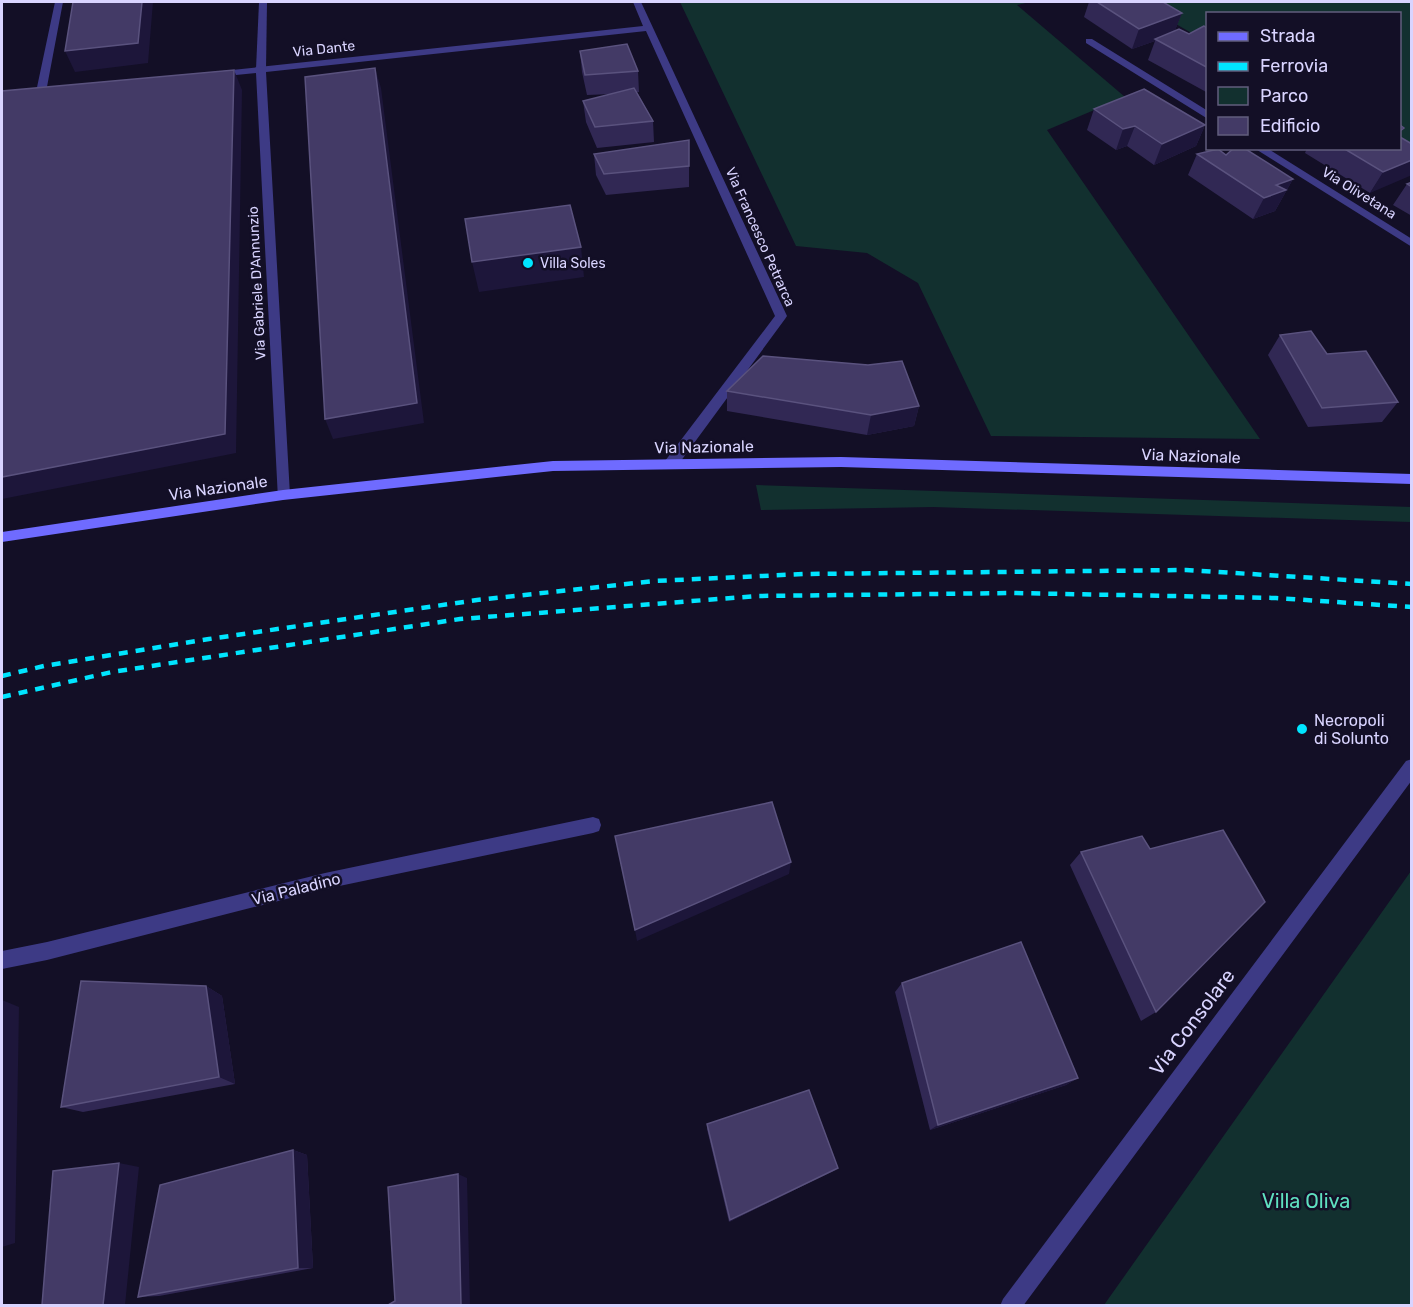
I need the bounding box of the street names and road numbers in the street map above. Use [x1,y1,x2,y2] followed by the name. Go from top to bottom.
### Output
[292,37,356,61] street label: Via Dante
[1319,163,1399,223] street label: Via Olivetana
[722,165,798,309] street label: Via Francesco Petrarca
[244,206,270,360] street label: Via Gabriele D'Annunzio
[654,437,754,457] street label: Via Nazionale
[1141,445,1241,467] street label: Via Nazionale
[167,472,269,504] street label: Via Nazionale
[250,869,342,909] street label: Via Paladino
[1144,964,1240,1080] street label: Via Consolare

